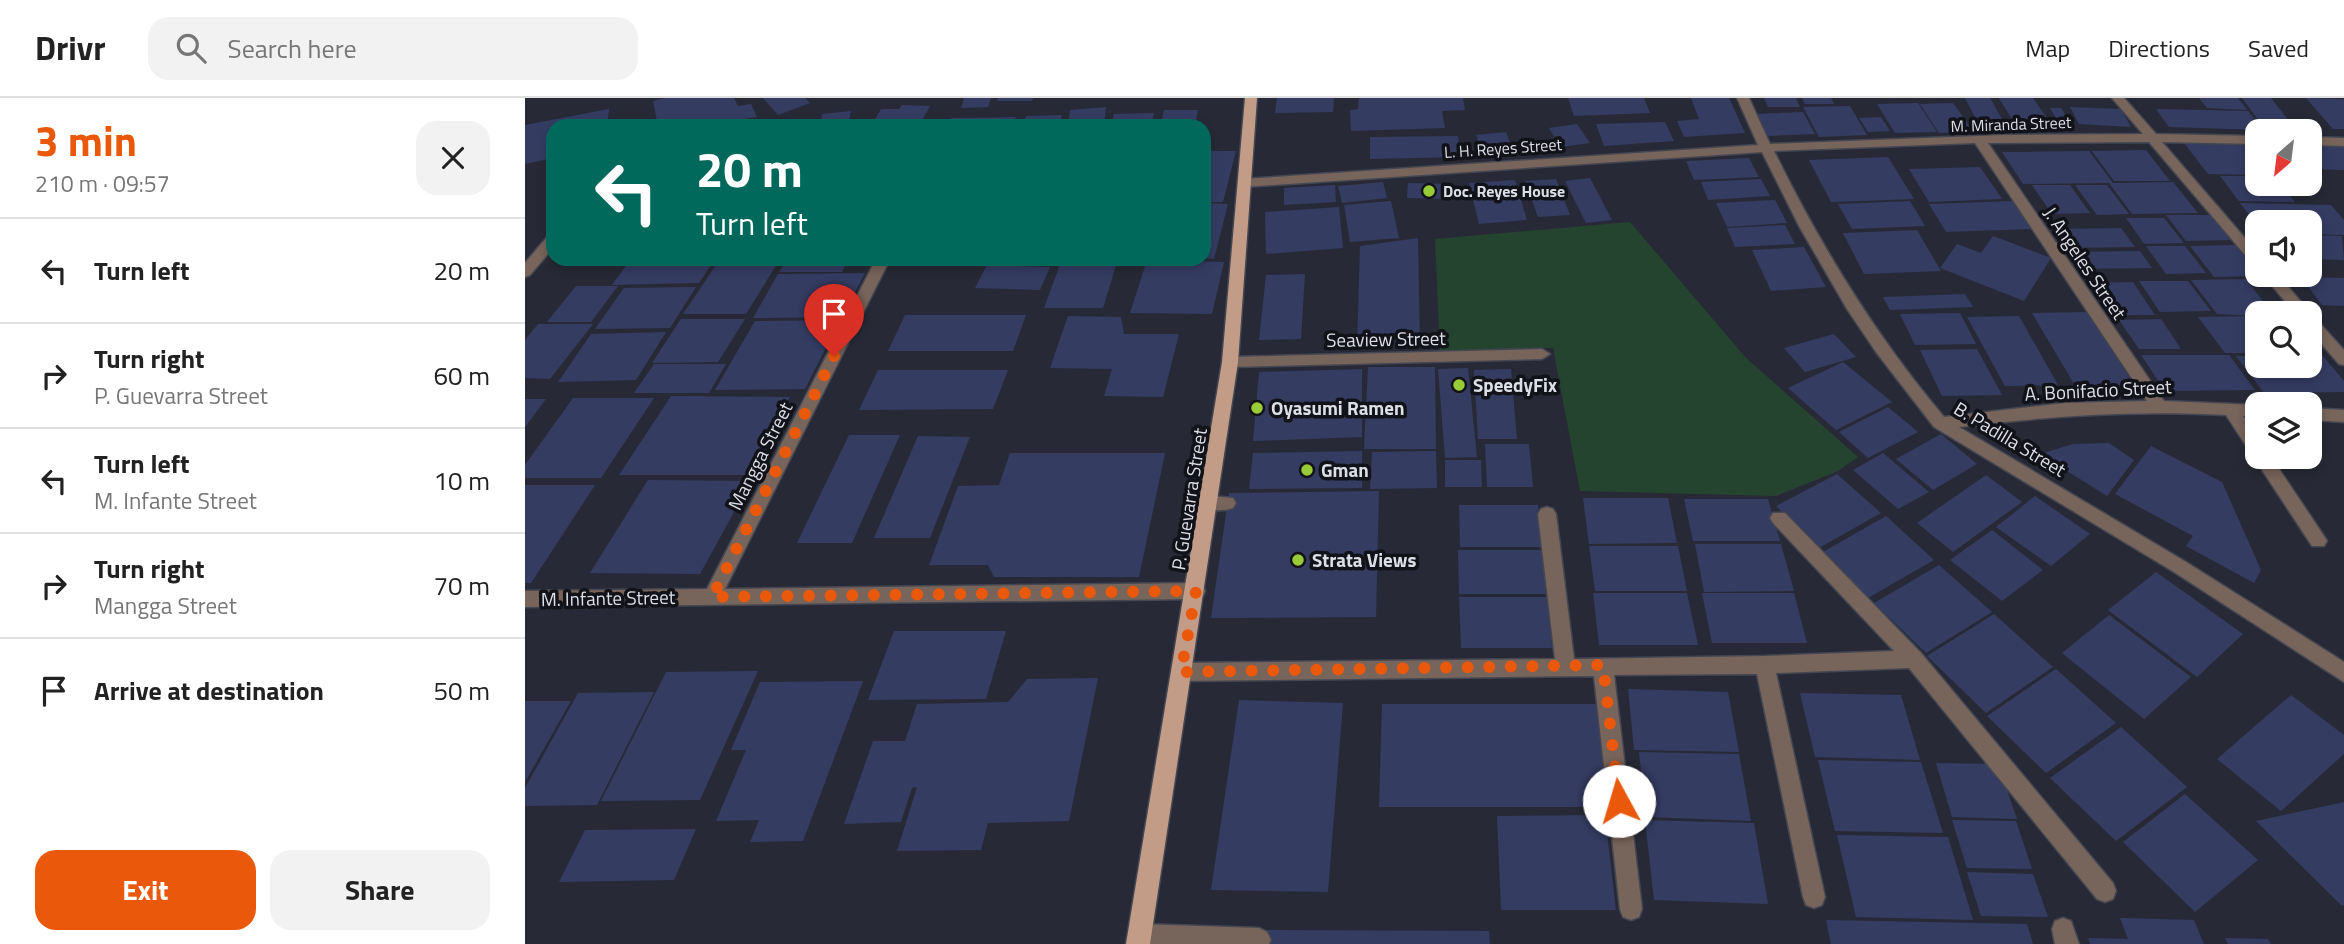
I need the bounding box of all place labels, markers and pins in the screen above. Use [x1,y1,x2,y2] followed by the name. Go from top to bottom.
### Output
[1443,179,1565,203] place label: Doc. Reyes House
[1421,183,1437,199] marker: Doc. Reyes House
[804,284,864,356] pin
[1473,370,1557,399] place label: SpeedyFix
[1451,377,1467,393] marker: SpeedyFix
[1271,393,1404,422] place label: Oyasumi Ramen
[1249,400,1265,416] marker: Oyasumi Ramen
[1321,455,1369,484] place label: Gman
[1299,462,1315,478] marker: Gman
[1312,545,1416,574] place label: Strata Views
[1290,552,1306,568] marker: Strata Views

